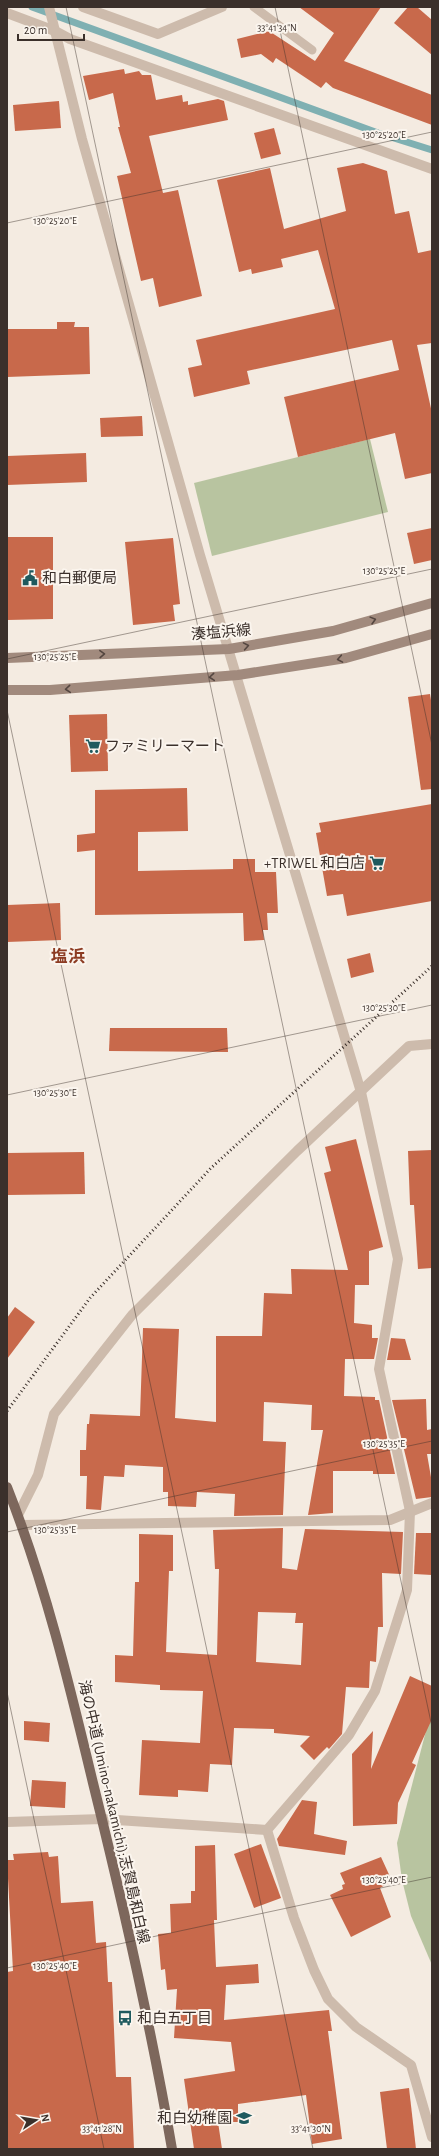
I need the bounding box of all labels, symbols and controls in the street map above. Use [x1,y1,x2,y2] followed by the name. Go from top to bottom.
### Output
[18,16,84,42] scale bar
[257,23,297,33] text: 33°41'34"N
[24,24,47,36] text: 20 m
[362,130,406,140] text: 130°25'20"E
[33,216,77,226] text: 130°25'20"E
[363,566,405,576] text: 130°25'25"E
[21,569,39,587] public building icon: 和白郵便局
[42,570,117,586] place label: 和白郵便局
[370,617,376,625] one-way arrow
[190,620,252,643] street label: 湊塩浜線
[242,642,249,651] one-way arrow
[99,650,105,658] one-way arrow
[34,652,76,662] text: 130°25'25"E
[337,654,343,663] one-way arrow
[209,673,215,682] one-way arrow
[65,684,71,693] one-way arrow
[84,737,102,755] supermarket icon: ファミリーマート
[105,739,225,754] place label: ファミリーマート
[368,854,386,872] supermarket icon: +TRIWEL 和白店
[264,855,365,871] place label: +TRIWEL 和白店
[51,947,85,965] district label: 塩浜
[362,1003,406,1013] text: 130°25'30"E
[33,1088,77,1098] text: 130°25'30"E
[363,1439,405,1449] text: 130°25'35"E
[34,1525,76,1535] text: 130°25'35"E
[76,1679,152,1945] street label: 海の中道 (Umino-nakamichi);志賀島和白線
[362,1875,406,1885] text: 130°25'40"E
[33,1961,77,1971] text: 130°25'40"E
[116,2009,134,2027] bus stop icon: 和白五丁目
[137,2010,212,2026] place label: 和白五丁目
[16,2100,56,2140] north arrow
[235,2109,253,2127] school or university icon: 和白幼稚園
[157,2110,232,2126] place label: 和白幼稚園
[39,2113,51,2123] text: N
[82,2124,122,2134] text: 33°41'28"N
[291,2124,331,2134] text: 33°41'30"N

